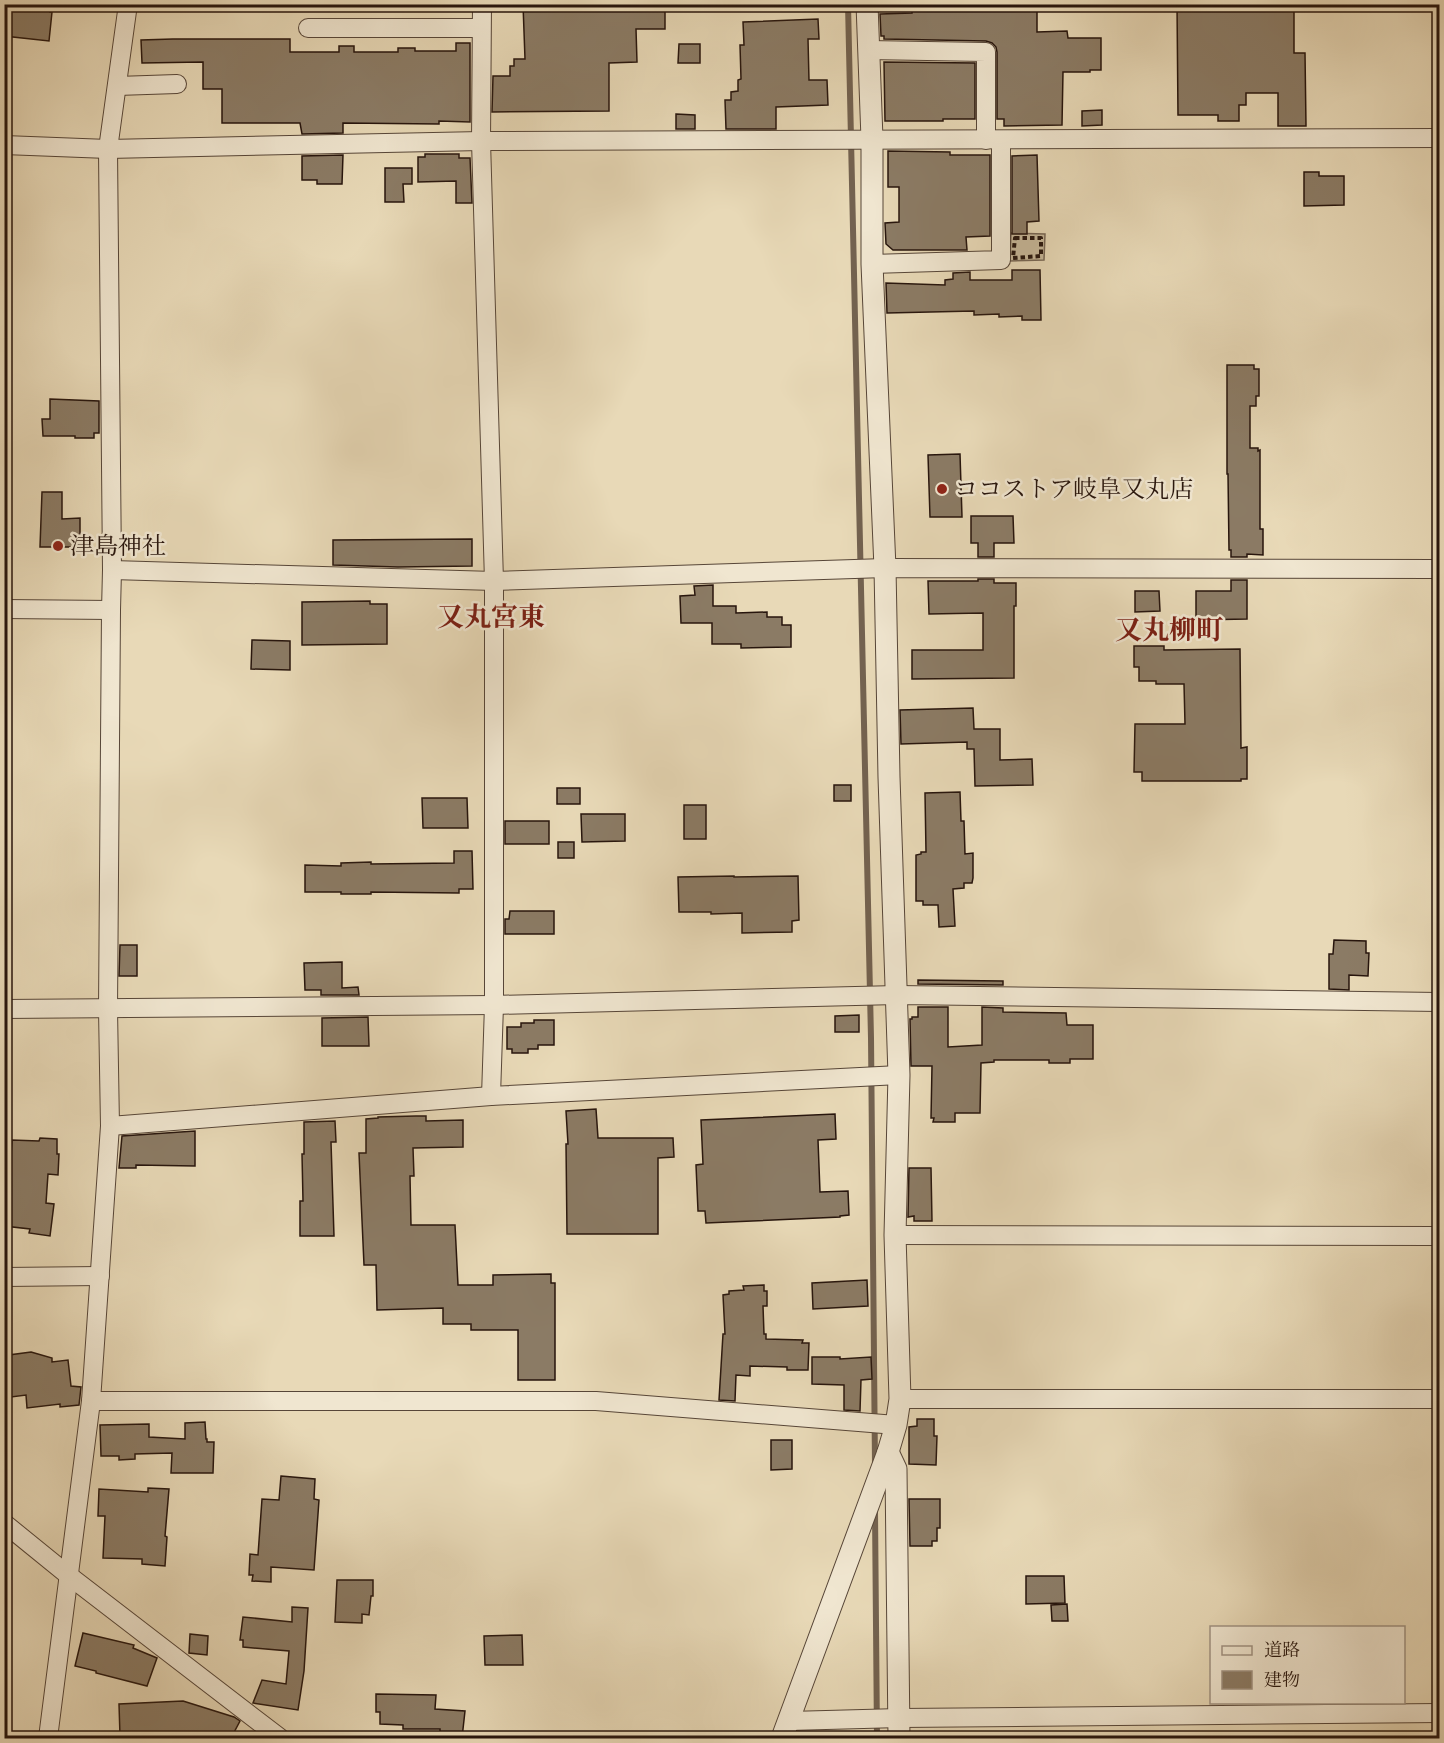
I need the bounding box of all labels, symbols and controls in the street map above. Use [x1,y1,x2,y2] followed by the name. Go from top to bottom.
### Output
[954,475,1193,506] place label: ココストア岐阜又丸店
[935,482,949,496] marker: ココストア岐阜又丸店
[70,532,166,563] place label: 津島神社
[51,539,65,553] marker: 津島神社
[437,602,545,636] district label: 又丸宮東
[1115,615,1223,649] district label: 又丸柳町
[1210,1626,1405,1704] legend
[1264,1640,1300,1663] text: 道路
[1264,1670,1300,1693] text: 建物

